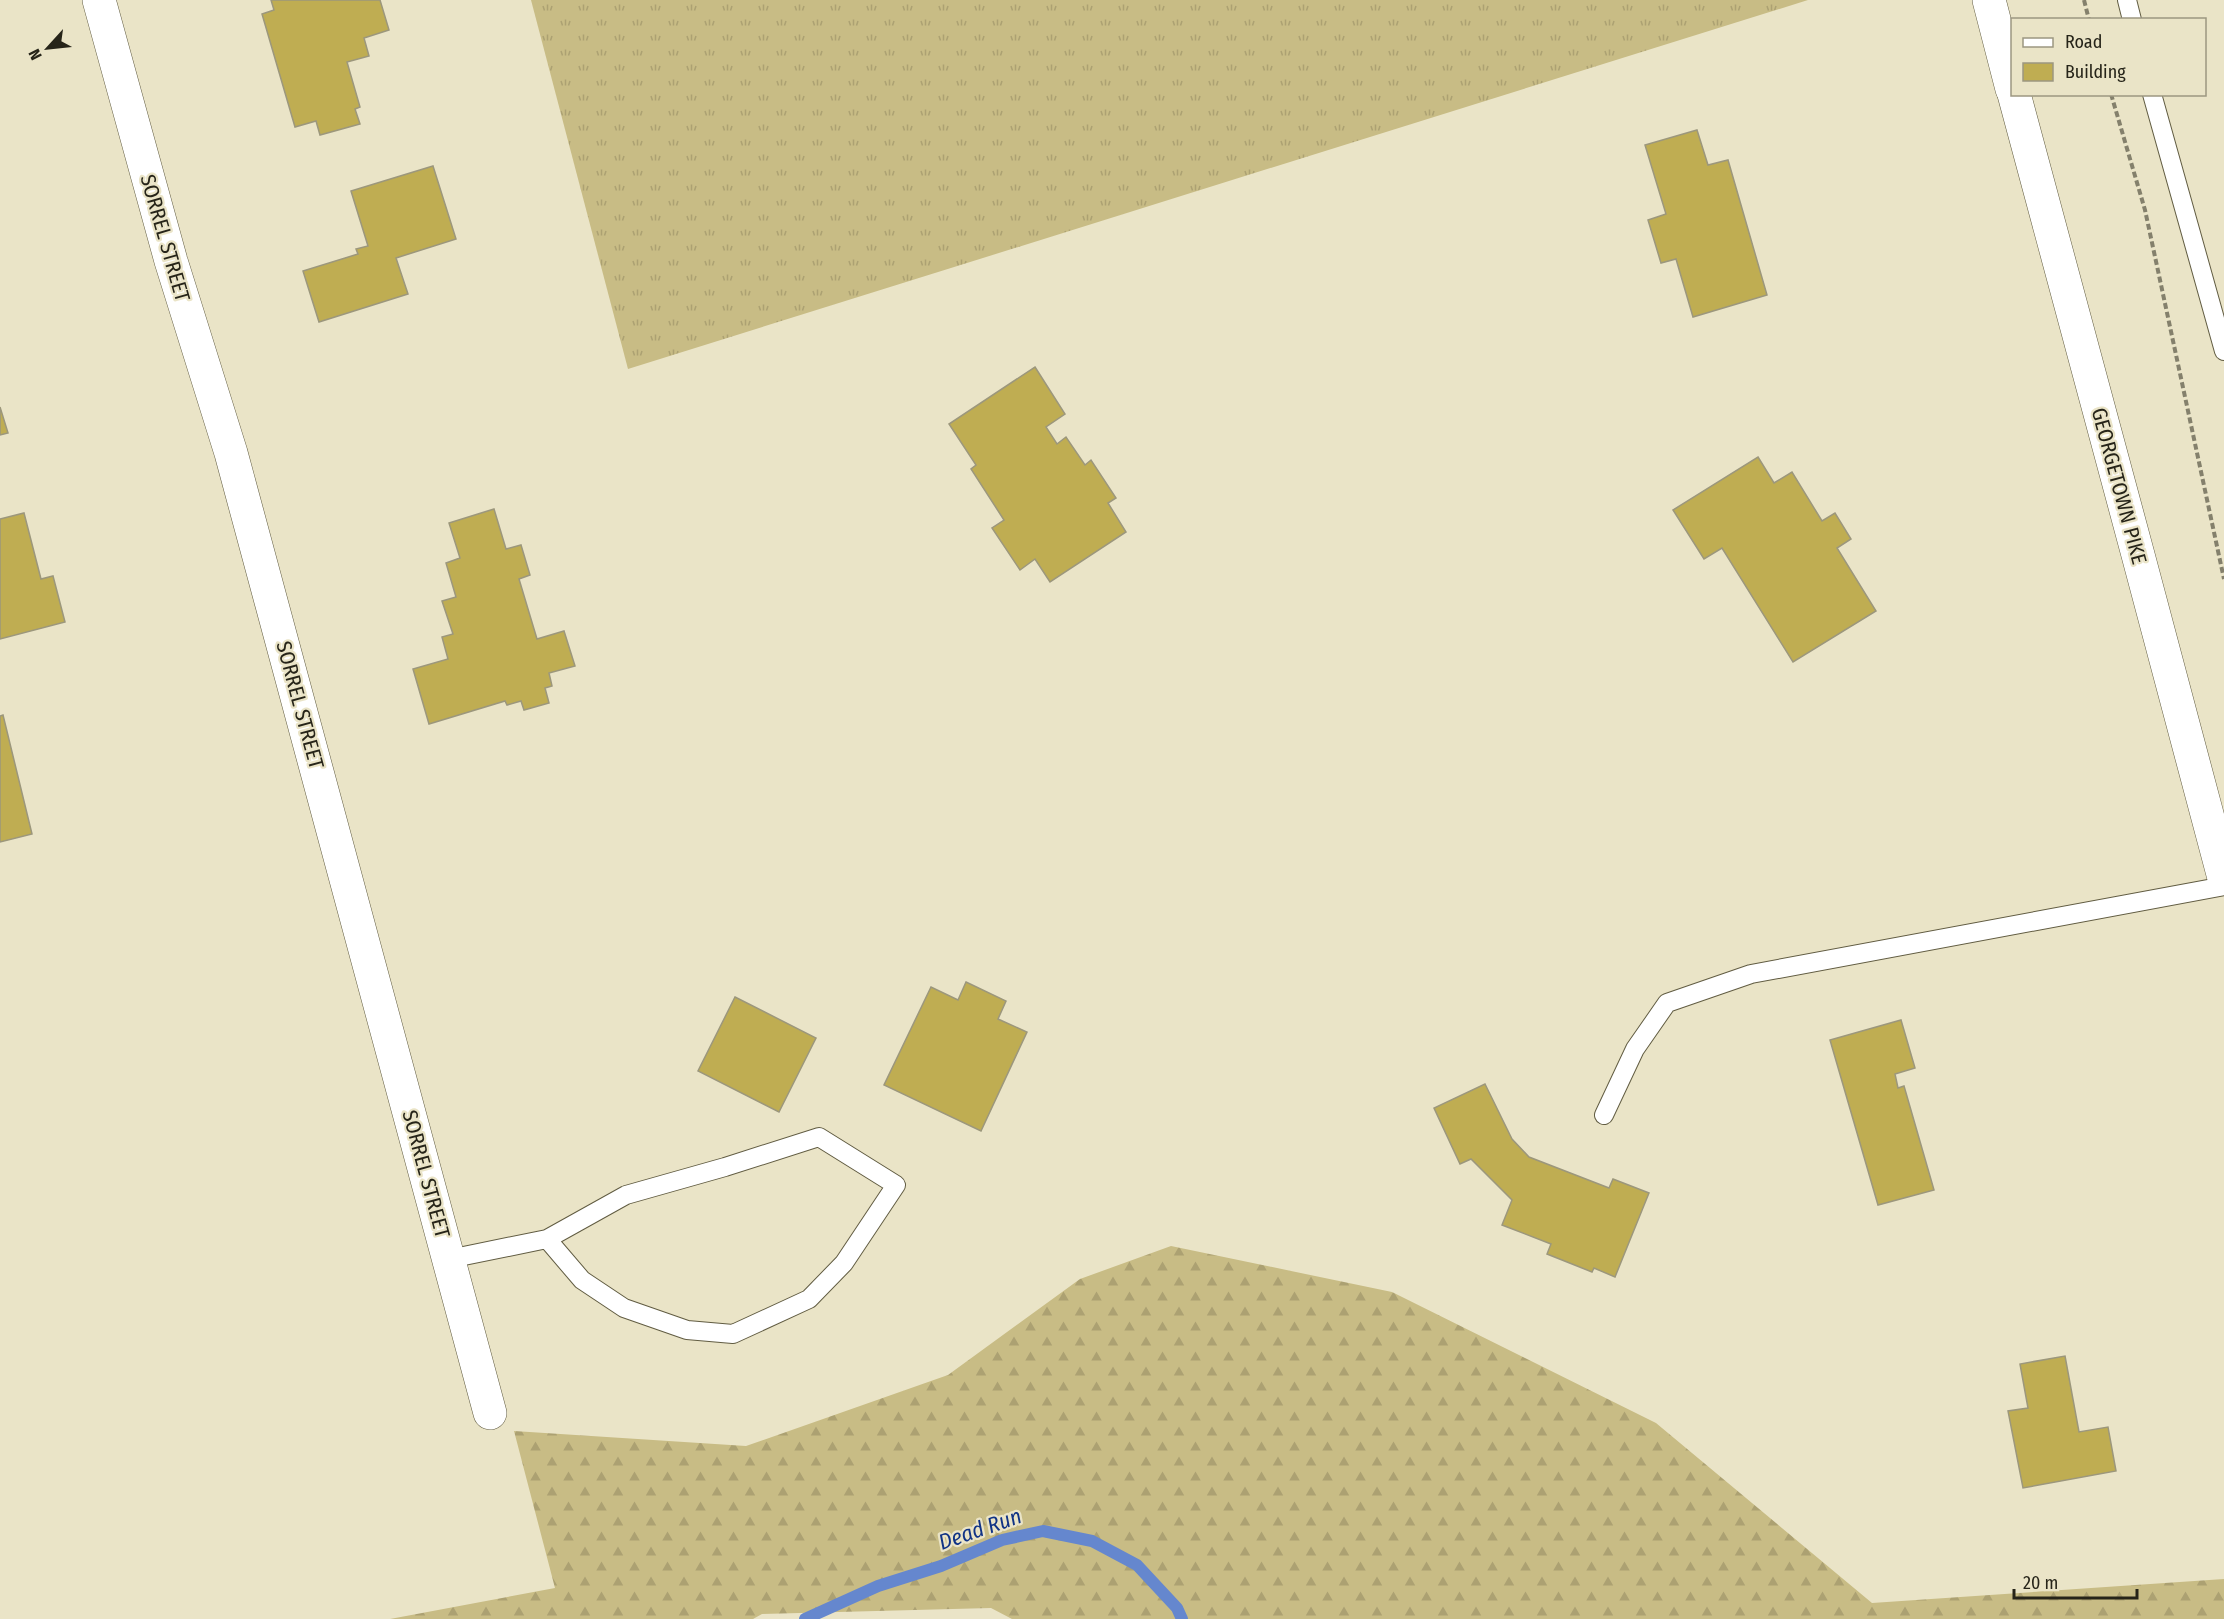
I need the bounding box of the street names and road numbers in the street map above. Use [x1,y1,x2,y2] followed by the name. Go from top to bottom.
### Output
[134,171,196,305] street label: SORREL STREET
[2086,405,2152,567] street label: GEORGETOWN PIKE
[270,638,330,772] street label: SORREL STREET
[396,1107,456,1241] street label: SORREL STREET

